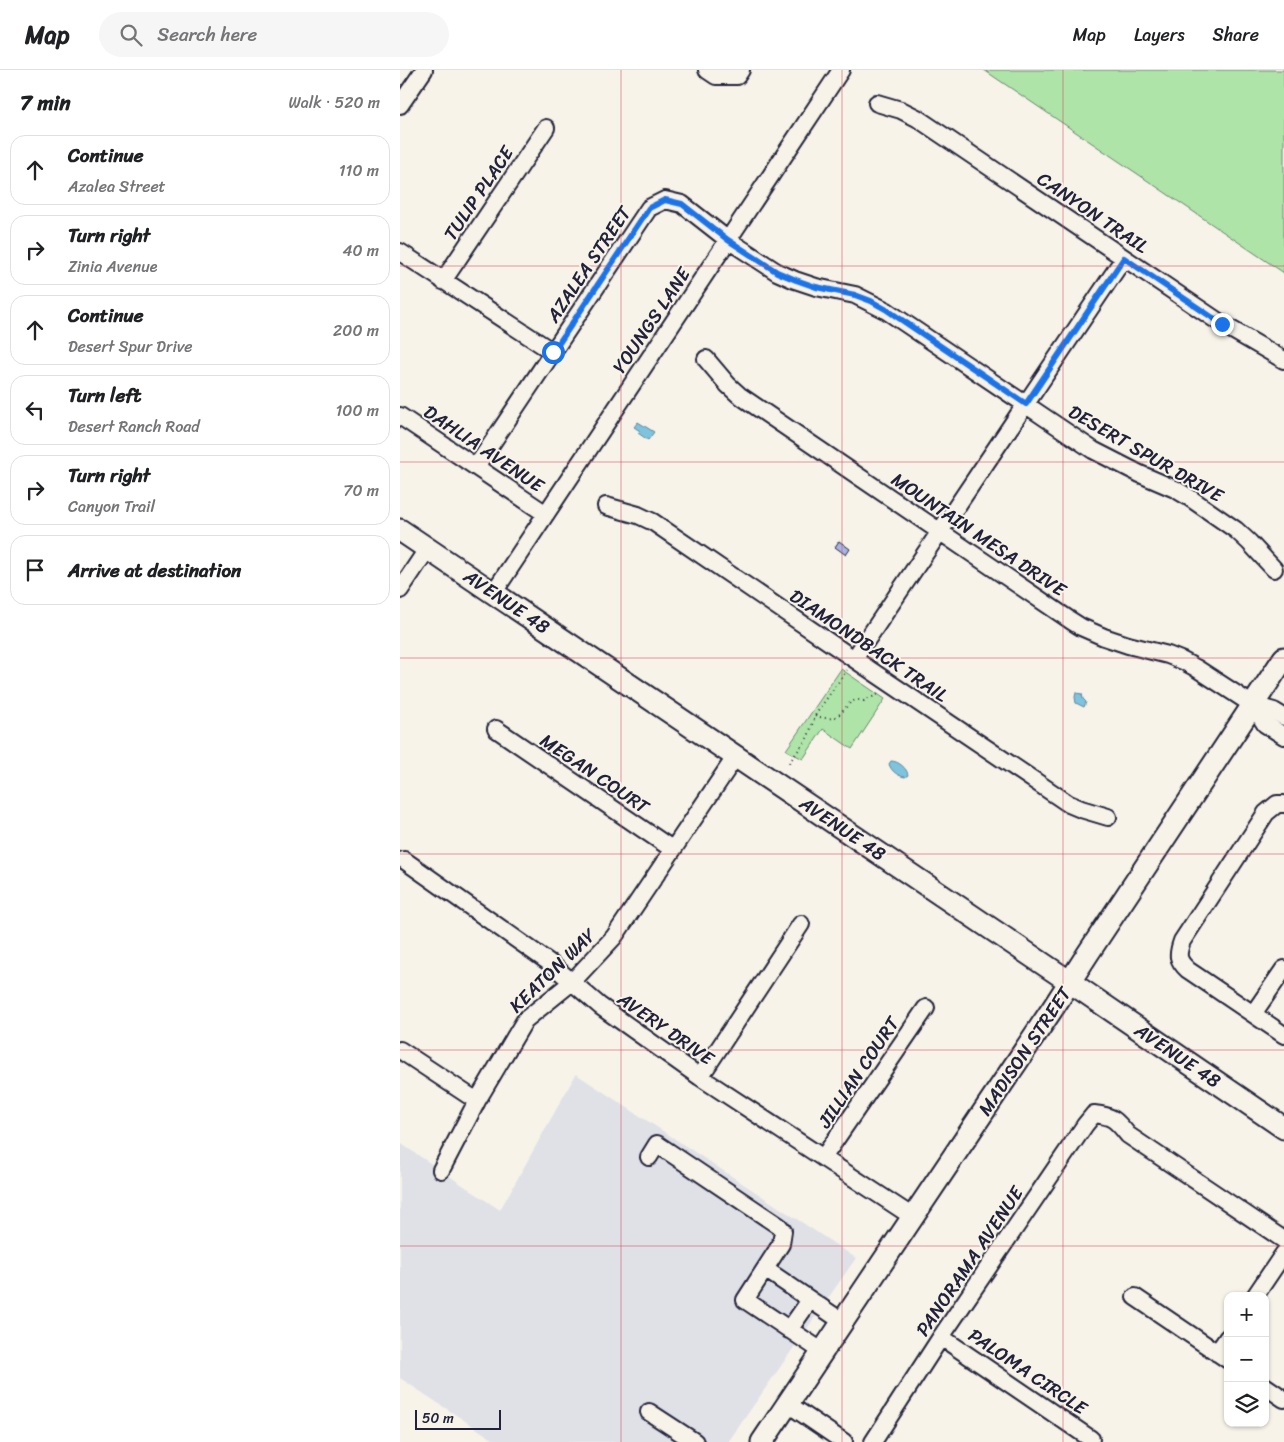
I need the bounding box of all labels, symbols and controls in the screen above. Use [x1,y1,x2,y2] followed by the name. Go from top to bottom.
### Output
[99,12,449,57] search box
[25,14,69,56] text: Map
[157,18,257,51] text: Search here
[1073,19,1106,51] text: Map
[1134,19,1185,51] text: Layers
[1213,19,1259,51] text: Share
[117,21,145,49] icon: search
[20,84,71,122] text: 7 min
[288,88,380,117] text: Walk · 520 m
[434,138,523,247] street label: TULIP PLACE
[68,139,144,172] text: Continue
[21,156,49,184] icon: ahead
[339,156,379,185] text: 110 m
[1030,163,1155,262] street label: CANYON TRAIL
[68,172,166,201] text: Azalea Street
[537,198,641,330] street label: AZALEA STREET
[68,219,150,252] text: Turn right
[21,236,49,264] icon: right
[342,236,379,265] text: 40 m
[68,252,158,281] text: Zinia Avenue
[604,259,700,380] street label: YOUNGS LANE
[68,299,144,332] text: Continue
[1211,313,1234,336] route end
[21,316,49,344] icon: ahead
[333,316,379,345] text: 200 m
[68,332,193,361] text: Desert Spur Drive
[542,341,565,364] route start
[68,379,141,412] text: Turn left
[1062,395,1231,512] street label: DESERT SPUR DRIVE
[21,396,49,424] icon: left
[335,396,379,425] text: 100 m
[417,396,552,502] street label: DAHLIA AVENUE
[68,412,200,441] text: Desert Ranch Road
[68,459,150,492] text: Turn right
[884,463,1074,606] street label: MOUNTAIN MESA DRIVE
[21,476,49,504] icon: right
[343,476,379,505] text: 70 m
[68,492,155,521] text: Canyon Trail
[68,554,241,587] text: Arrive at destination
[21,556,49,584] icon: arrive
[456,560,557,643] street label: AVENUE 48
[783,580,955,711] street label: DIAMONDBACK TRAIL
[533,724,658,823] street label: MEGAN COURT
[792,787,893,870] street label: AVENUE 48
[501,919,605,1021] street label: KEATON WAY
[969,979,1080,1123] street label: MADISON STREET
[610,982,722,1075] street label: AVERY DRIVE
[808,1008,909,1136] street label: JILLIAN COURT
[1127,1014,1228,1097] street label: AVENUE 48
[907,1178,1033,1343] street label: PANORAMA AVENUE
[1224,1292,1269,1427] map controls
[1224,1292,1269,1337] button: +
[961,1319,1095,1424] street label: PALOMA CIRCLE
[1224,1337,1269,1382] button: −
[1224,1382,1269,1427] button: layers
[422,1406,454,1431] text: 50 m
[415,1407,501,1430] scale bar

